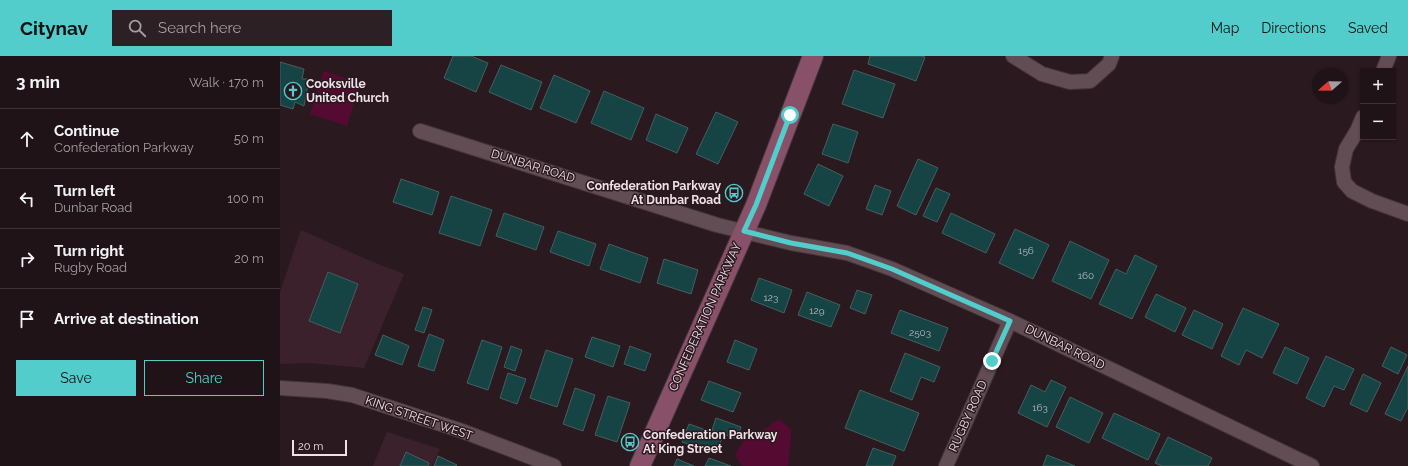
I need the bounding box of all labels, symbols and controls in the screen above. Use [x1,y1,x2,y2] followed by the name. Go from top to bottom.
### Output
[112,10,392,46] search box
[20,17,88,39] text: Citynav
[126,17,148,39] icon: search
[158,19,241,37] text: Search here
[1211,20,1239,36] text: Map
[1261,20,1326,36] text: Directions
[1348,20,1388,36] text: Saved
[1312,68,1348,104] north arrow
[1360,68,1396,140] map controls
[1360,68,1396,104] button: +
[16,72,60,92] text: 3 min
[189,75,264,90] text: Walk · 170 m
[306,77,389,105] place label: Cooksville United Church
[283,81,303,101] church icon: Cooksville United Church
[1360,104,1396,140] button: −
[781,106,799,124] route start
[54,122,119,140] text: Continue
[16,128,38,150] icon: ahead
[234,131,264,146] text: 50 m
[54,140,194,155] text: Confederation Parkway
[489,147,577,186] street label: DUNBAR ROAD
[587,179,721,207] place label: Confederation Parkway At Dunbar Road
[54,182,115,200] text: Turn left
[724,183,744,203] bus stop icon: Confederation Parkway At Dunbar Road
[16,188,38,210] icon: left
[227,191,264,206] text: 100 m
[54,200,132,215] text: Dunbar Road
[666,241,744,393] street label: CONFEDERATION PARKWAY
[54,242,124,260] text: Turn right
[1018,245,1034,256] house number: 156
[16,248,38,270] icon: right
[234,251,264,266] text: 20 m
[54,260,127,275] text: Rugby Road
[1078,270,1094,281] house number: 160
[764,292,778,303] house number: 123
[809,305,825,316] house number: 129
[16,308,38,330] icon: arrive
[54,310,199,328] text: Arrive at destination
[1023,322,1108,373] street label: DUNBAR ROAD
[909,327,931,338] house number: 2503
[983,352,1001,370] route end
[16,360,136,396] button: Save
[144,360,264,396] button: Share
[946,378,990,454] street label: RUGBY ROAD
[363,393,475,443] street label: KING STREET WEST
[1032,402,1048,413] house number: 163
[643,428,778,456] place label: Confederation Parkway At King Street
[620,432,640,452] bus stop icon: Confederation Parkway At King Street
[292,438,347,457] scale bar
[298,440,323,453] text: 20 m

